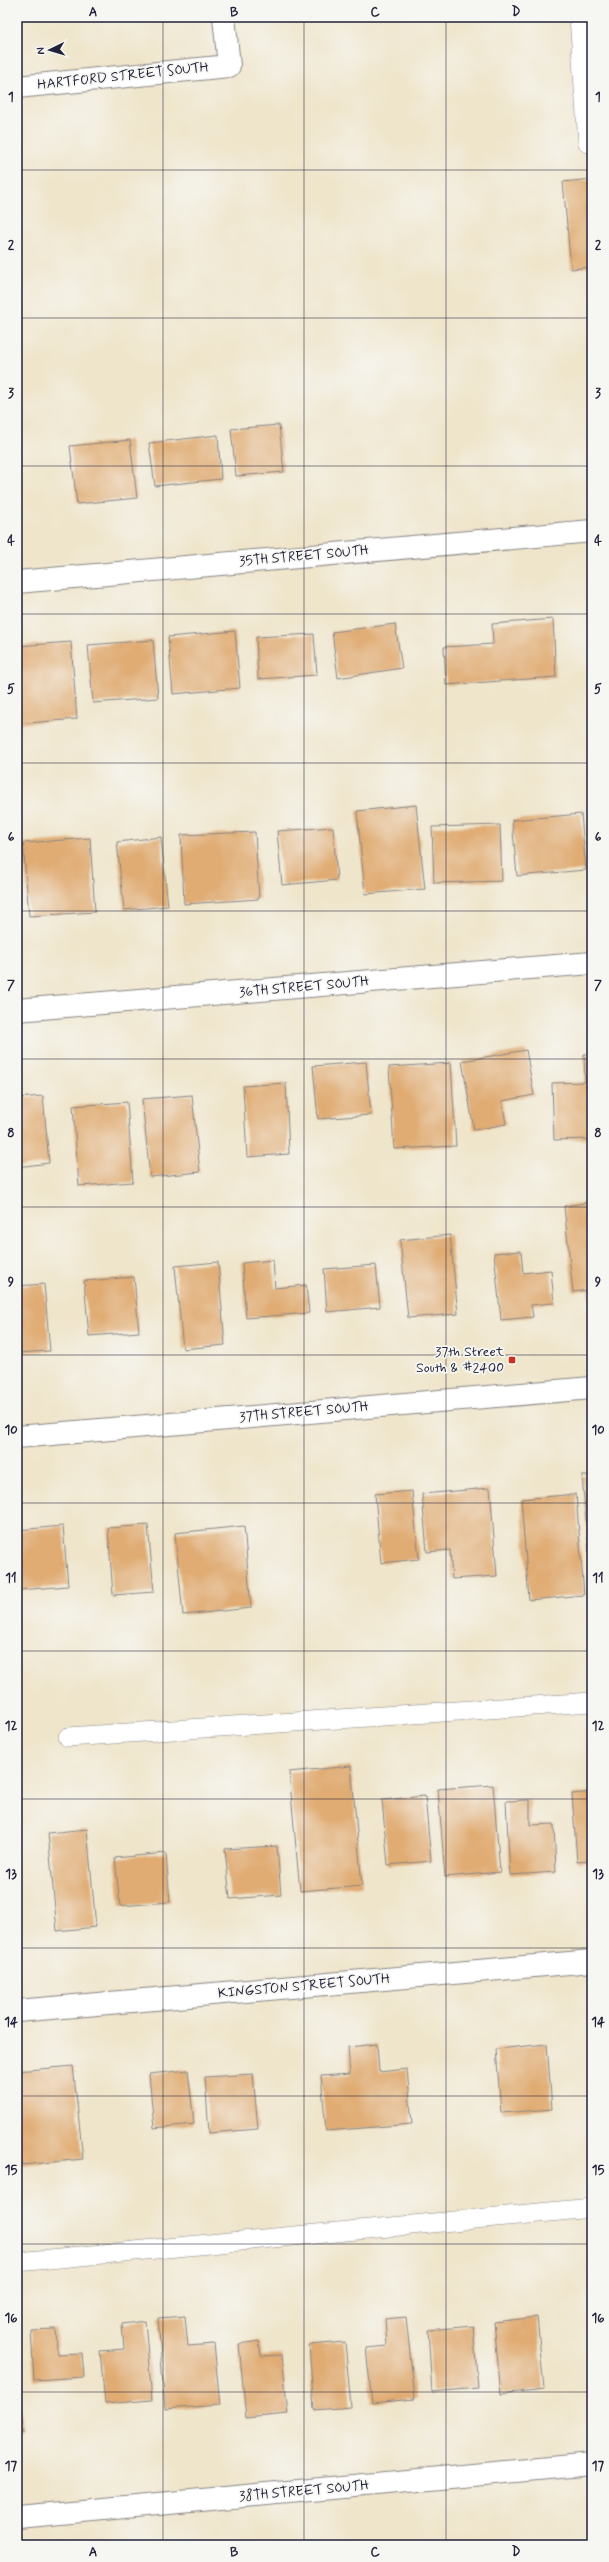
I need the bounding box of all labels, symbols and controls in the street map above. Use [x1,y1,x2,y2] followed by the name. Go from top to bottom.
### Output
[89,4,97,21] text: A
[230,4,239,21] text: B
[370,4,380,21] text: C
[512,4,521,21] text: D
[30,30,70,70] north arrow
[34,47,48,55] text: N
[36,58,210,94] street label: HARTFORD STREET SOUTH
[8,89,14,106] text: 1
[595,89,601,106] text: 1
[8,237,15,254] text: 2
[595,237,602,254] text: 2
[8,385,14,402] text: 3
[595,385,601,402] text: 3
[7,533,15,550] text: 4
[594,533,602,550] text: 4
[238,541,370,571] street label: 35TH STREET SOUTH
[7,681,15,698] text: 5
[594,681,602,698] text: 5
[8,829,15,846] text: 6
[595,829,602,846] text: 6
[238,972,370,1002] street label: 36TH STREET SOUTH
[7,977,15,994] text: 7
[594,977,602,994] text: 7
[7,1125,15,1142] text: 8
[594,1125,602,1142] text: 8
[8,1274,15,1291] text: 9
[595,1274,602,1291] text: 9
[416,1343,505,1377] place label: 37th Street South & #2400
[507,1355,517,1365] marker: 37th Street South & #2400
[239,1397,369,1427] street label: 37TH STREET SOUTH
[4,1422,18,1439] text: 10
[591,1422,605,1439] text: 10
[5,1570,17,1587] text: 11
[592,1570,604,1587] text: 11
[5,1718,17,1735] text: 12
[592,1718,604,1735] text: 12
[5,1866,17,1883] text: 13
[592,1866,604,1883] text: 13
[217,1970,391,2002] street label: KINGSTON STREET SOUTH
[4,2014,18,2031] text: 14
[591,2014,605,2031] text: 14
[5,2162,17,2179] text: 15
[592,2162,604,2179] text: 15
[4,2310,18,2327] text: 16
[591,2310,605,2327] text: 16
[5,2458,18,2475] text: 17
[592,2458,605,2475] text: 17
[238,2476,370,2506] street label: 38TH STREET SOUTH
[89,2544,97,2561] text: A
[230,2544,239,2561] text: B
[370,2544,380,2561] text: C
[512,2544,521,2561] text: D

